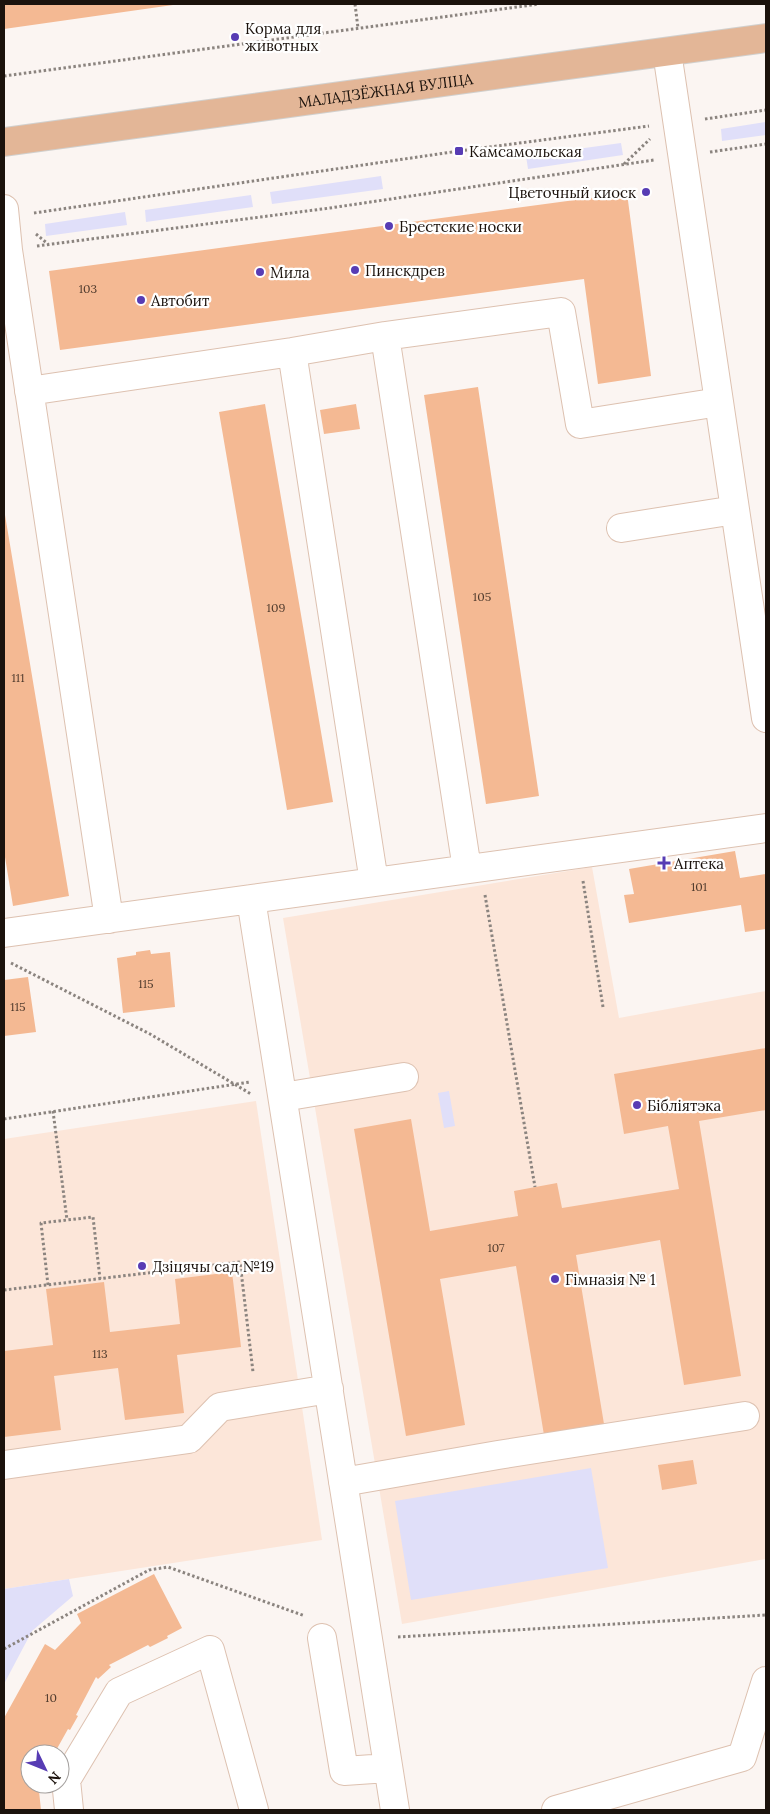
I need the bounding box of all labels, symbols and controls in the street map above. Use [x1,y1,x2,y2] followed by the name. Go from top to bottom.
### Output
[245,19,321,55] place label: Корма для животных
[229,31,241,43] marker: Корма для животных
[297,69,475,111] street label: МАЛАДЗЁЖНАЯ ВУЛІЦА
[469,142,582,161] place label: Камсамольская
[453,145,465,157] marker: Камсамольская
[508,183,636,202] place label: Цветочный киоск
[640,186,652,198] marker: Цветочный киоск
[399,217,522,236] place label: Брестские носки
[383,220,395,232] marker: Брестские носки
[365,261,445,280] place label: Пинскдрев
[270,263,310,282] place label: Мила
[349,264,361,276] marker: Пинскдрев
[254,266,266,278] marker: Мила
[79,281,98,296] house number: 103
[150,291,210,310] place label: Автобит
[135,294,147,306] marker: Автобит
[473,589,491,604] house number: 105
[267,600,285,615] house number: 109
[11,670,25,685] house number: 111
[673,854,724,873] place label: Аптека
[658,857,670,869] marker: Аптека
[691,879,707,894] house number: 101
[138,976,154,991] house number: 115
[10,999,26,1014] house number: 115
[647,1096,721,1115] place label: Бібліятэка
[631,1099,643,1111] marker: Бібліятэка
[487,1240,505,1255] house number: 107
[152,1257,274,1276] place label: Дзіцячы сад №19
[136,1260,148,1272] marker: Дзіцячы сад №19
[565,1270,656,1289] place label: Гімназія № 1
[549,1273,561,1285] marker: Гімназія № 1
[92,1346,108,1361] house number: 113
[45,1690,57,1705] house number: 10
[20,1744,70,1794] north arrow
[44,1768,65,1788] text: N

